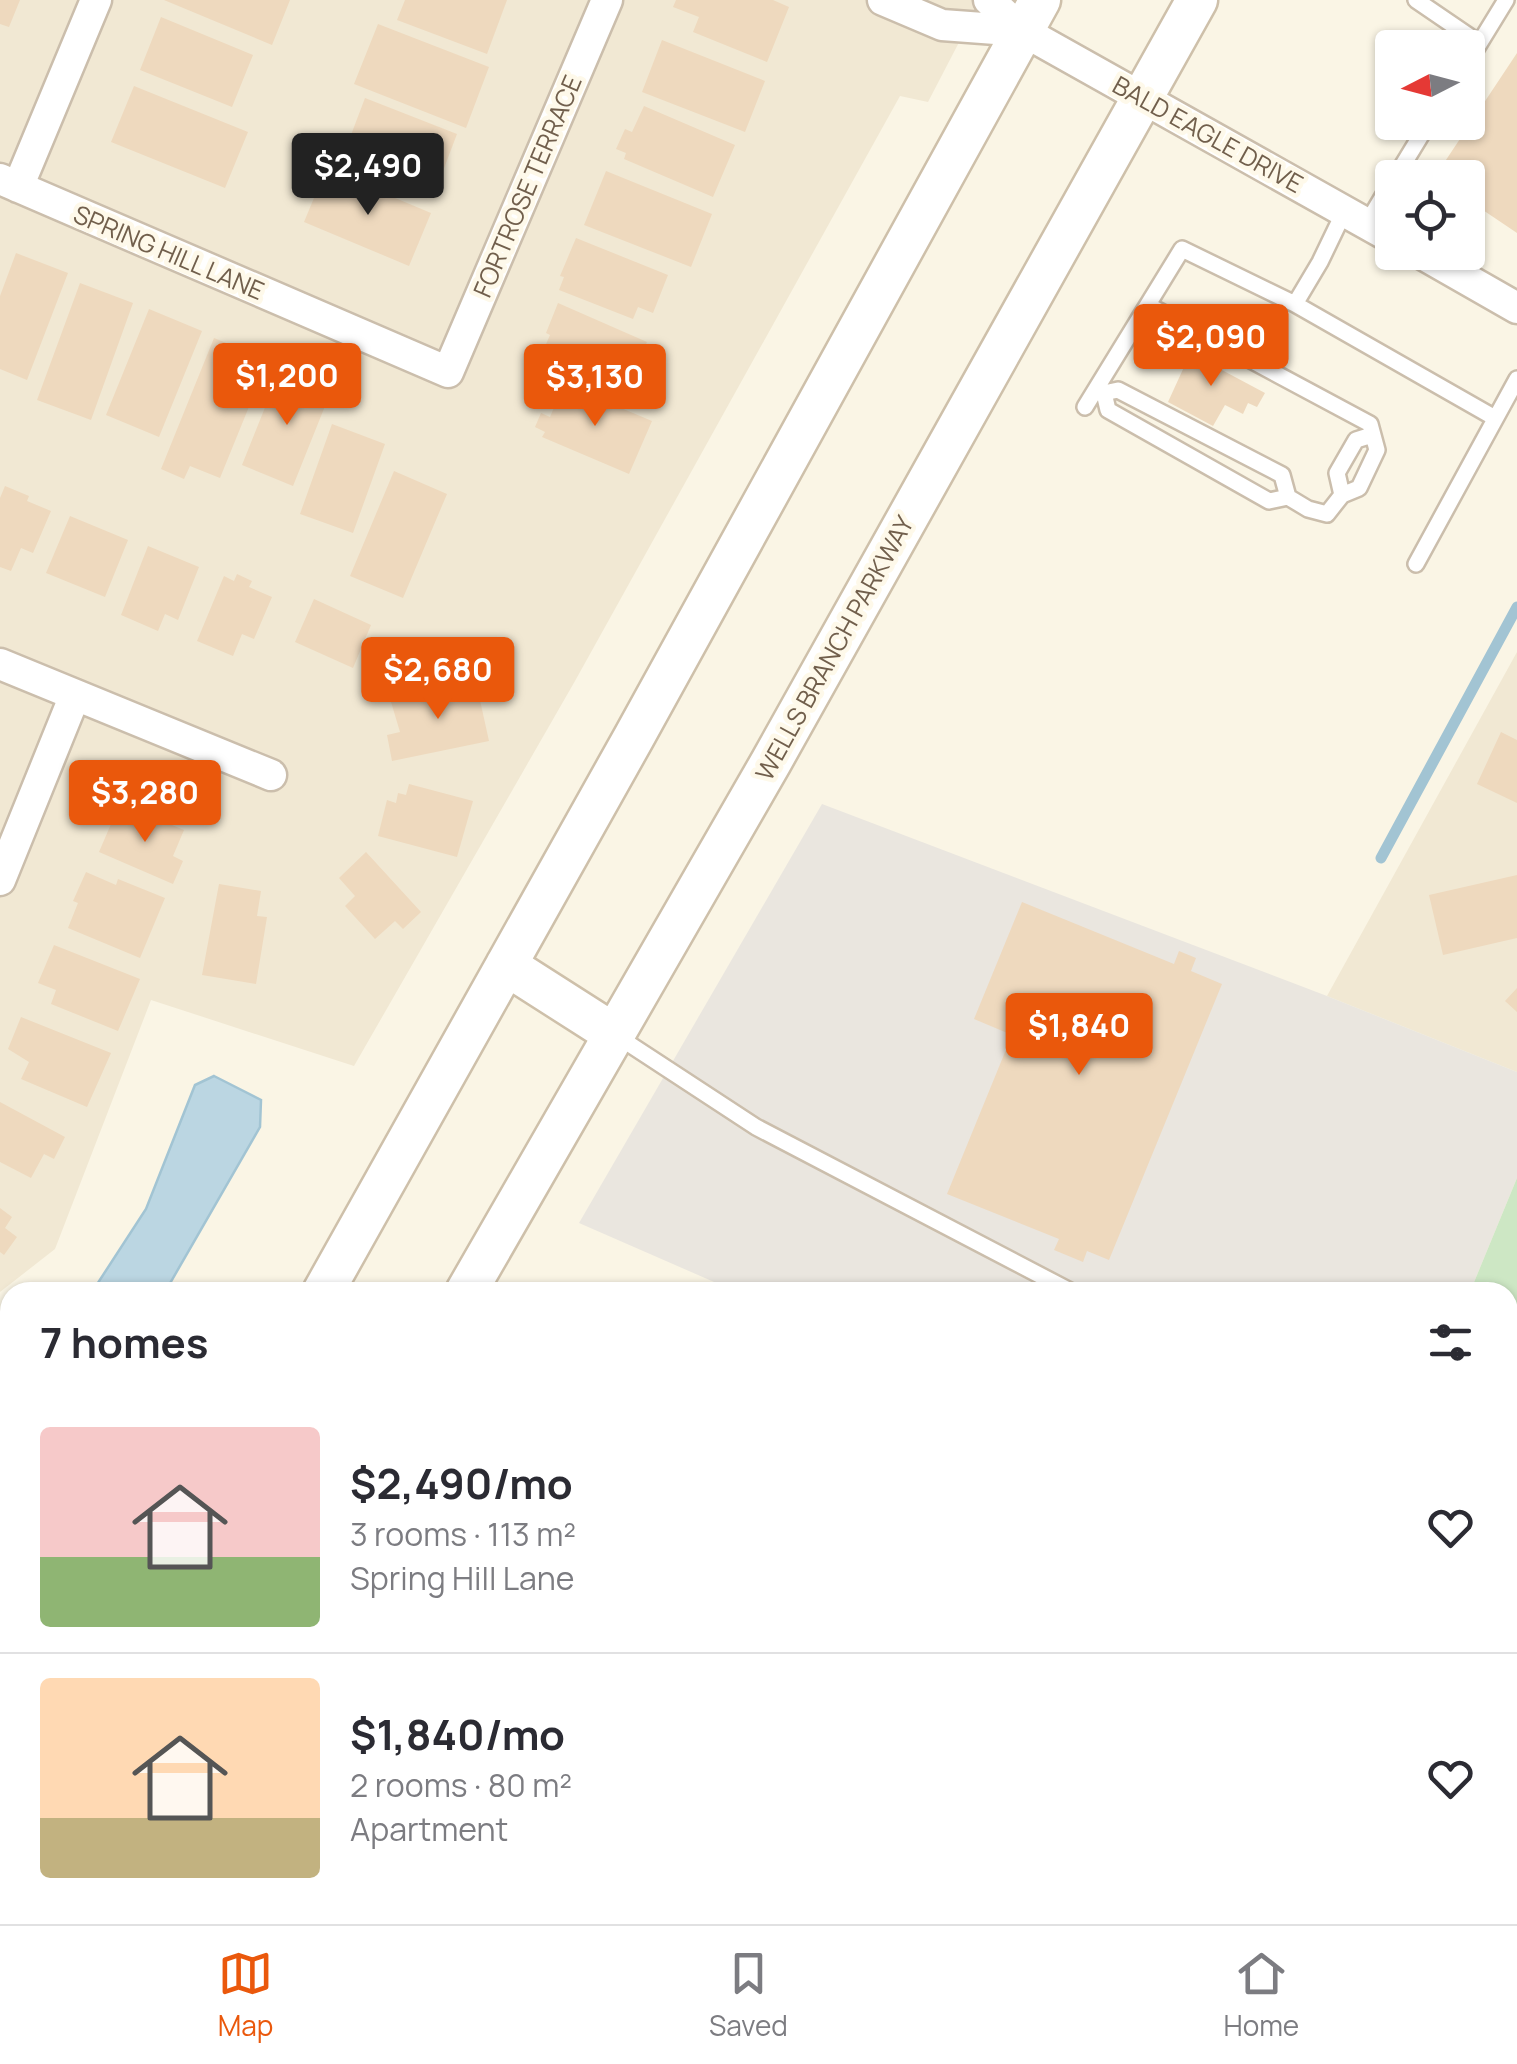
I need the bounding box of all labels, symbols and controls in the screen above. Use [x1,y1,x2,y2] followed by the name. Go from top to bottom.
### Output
[1375,30,1485,140] north arrow
[1375,30,1485,270] map controls
[1107,67,1309,201] street label: BALD EAGLE DRIVE
[464,70,590,302] street label: FORTROSE TERRACE
[287,133,449,218] pin: $2,490
[314,143,422,187] text: $2,490
[1375,160,1485,270] button: locate
[68,196,270,308] street label: SPRING HILL LANE
[1130,304,1292,389] pin: $2,090
[1156,314,1266,358] text: $2,090
[206,343,368,428] pin: $1,200
[514,344,676,429] pin: $3,130
[235,353,339,397] text: $1,200
[546,354,644,398] text: $3,130
[747,509,922,787] street label: WELLS BRANCH PARKWAY
[357,637,519,722] pin: $2,680
[383,647,493,691] text: $2,680
[64,760,226,845] pin: $3,280
[91,770,199,814] text: $3,280
[998,993,1160,1078] pin: $1,840
[1028,1003,1130,1047] text: $1,840
[40,1313,208,1371] text: 7 homes
[1423,1315,1478,1370] icon: filters
[350,1454,573,1512] text: $2,490/mo
[120,1467,240,1587] icon: home
[1423,1500,1478,1555] icon: heart
[350,1512,576,1556] text: 3 rooms · 113 m²
[350,1556,574,1600] text: Spring Hill Lane
[350,1705,565,1763] text: $1,840/mo
[120,1718,240,1838] icon: home
[1423,1751,1478,1806] icon: heart
[350,1763,572,1807] text: 2 rooms · 80 m²
[350,1807,508,1851] text: Apartment
[218,1946,273,2044] tab: Map
[709,1946,788,2044] tab: Saved
[1223,1946,1299,2044] tab: Home

